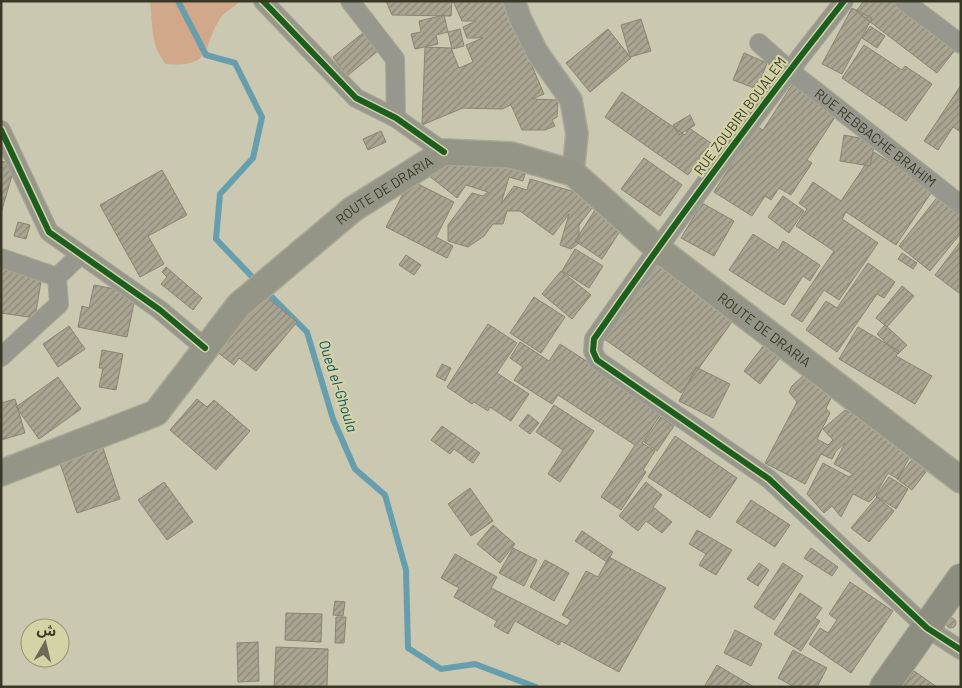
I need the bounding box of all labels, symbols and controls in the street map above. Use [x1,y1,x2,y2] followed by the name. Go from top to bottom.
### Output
[690,53,789,178] street label: RUE ZOUBIRI BOUALEM
[811,84,940,190] street label: RUE REBBACHE BRAHIM
[332,152,436,228] street label: ROUTE DE DRARIA
[715,289,815,371] street label: ROUTE DE DRARIA
[316,337,362,434] water label: Oued el-Ghoula
[20,618,70,668] north arrow
[36,620,58,639] text: ش

